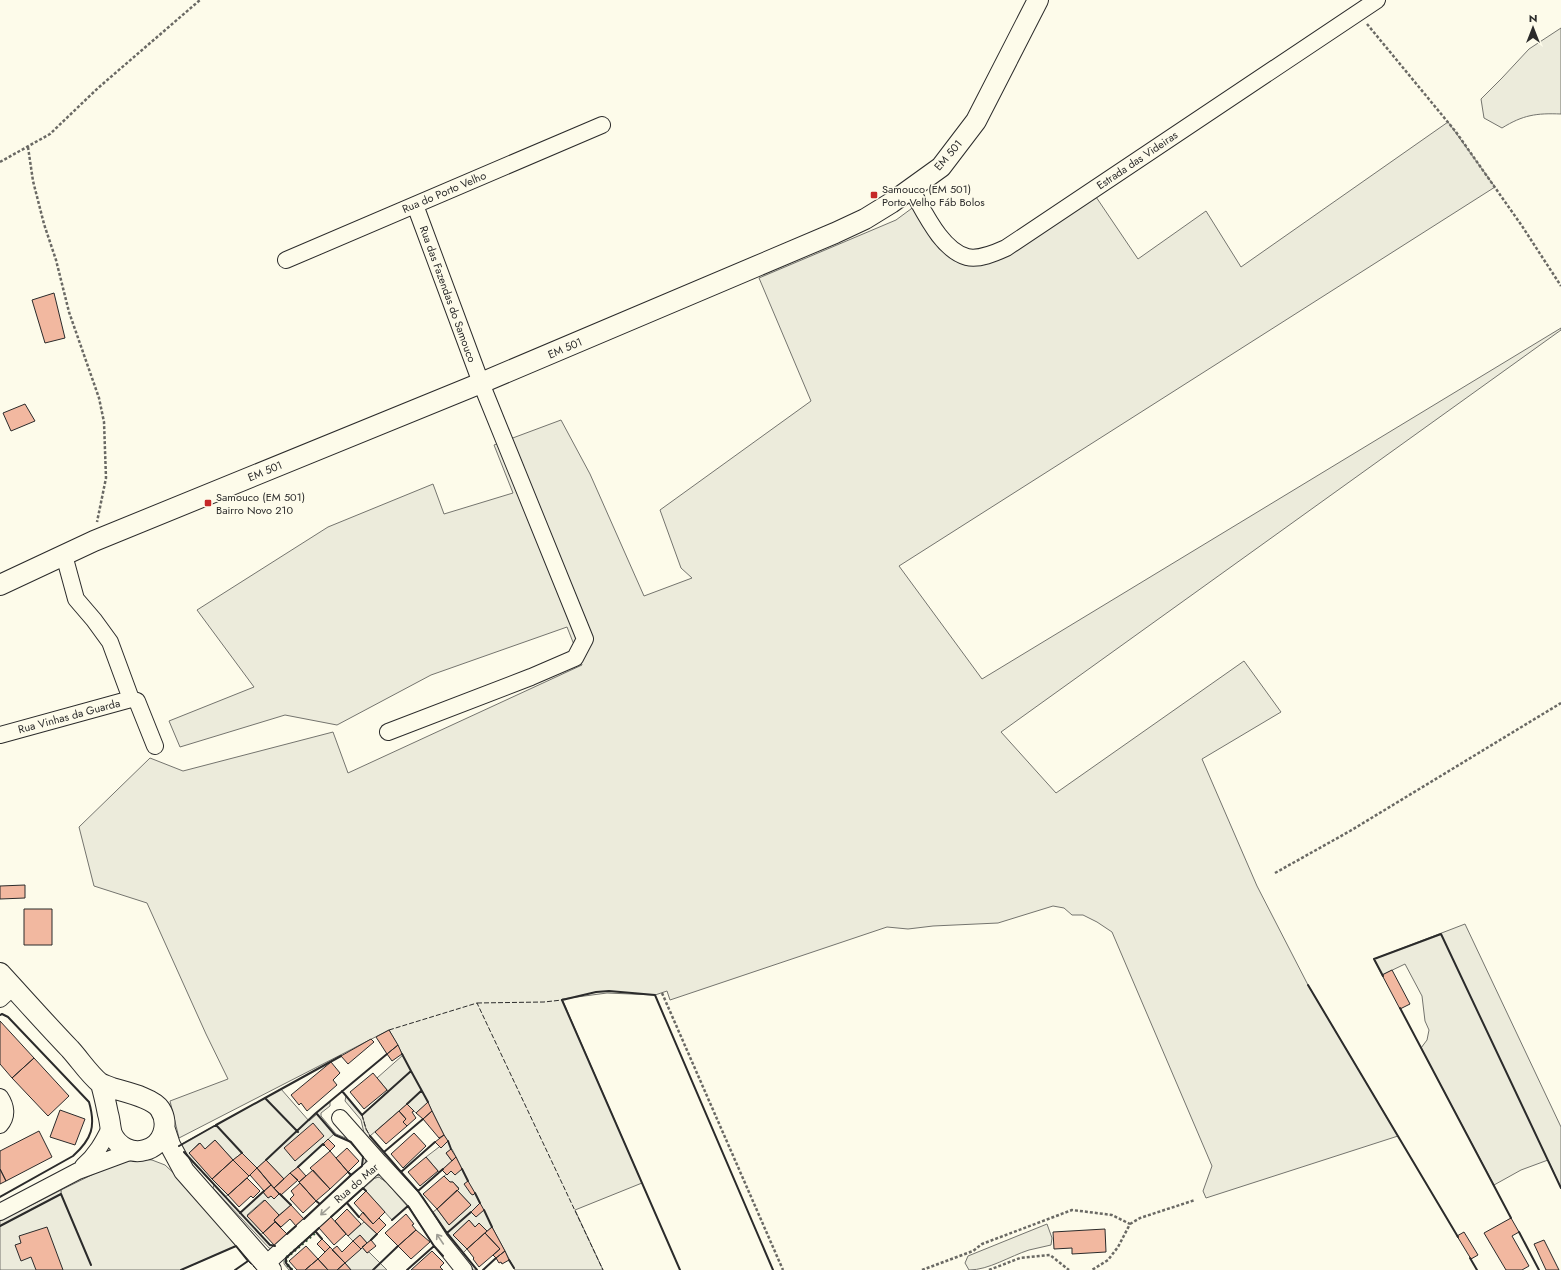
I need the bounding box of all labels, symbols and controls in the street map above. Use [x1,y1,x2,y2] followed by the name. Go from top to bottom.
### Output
[1513,8,1553,48] north arrow
[1529,10,1537,26] text: N
[1093,127,1181,193] street label: Estrada das Videiras
[930,136,966,174] street label: EM 501
[400,167,488,217] street label: Rua do Porto Velho
[882,181,985,210] place label: Samouco (EM 501) Porto Velho Fáb Bolos
[869,190,879,200] marker: Samouco (EM 501) Porto Velho Fáb Bolos
[416,223,480,365] street label: Rua das Fazendas do Samouco
[545,334,585,362] street label: EM 501
[245,457,285,485] street label: EM 501
[216,489,305,518] place label: Samouco (EM 501) Bairro Novo 210
[203,498,213,508] marker: Samouco (EM 501) Bairro Novo 210
[16,695,122,737] street label: Rua Vinhas da Guarda
[330,1159,382,1207] street label: Rua do Mar
[320,1206,330,1215] one-way arrow
[436,1234,444,1245] one-way arrow

